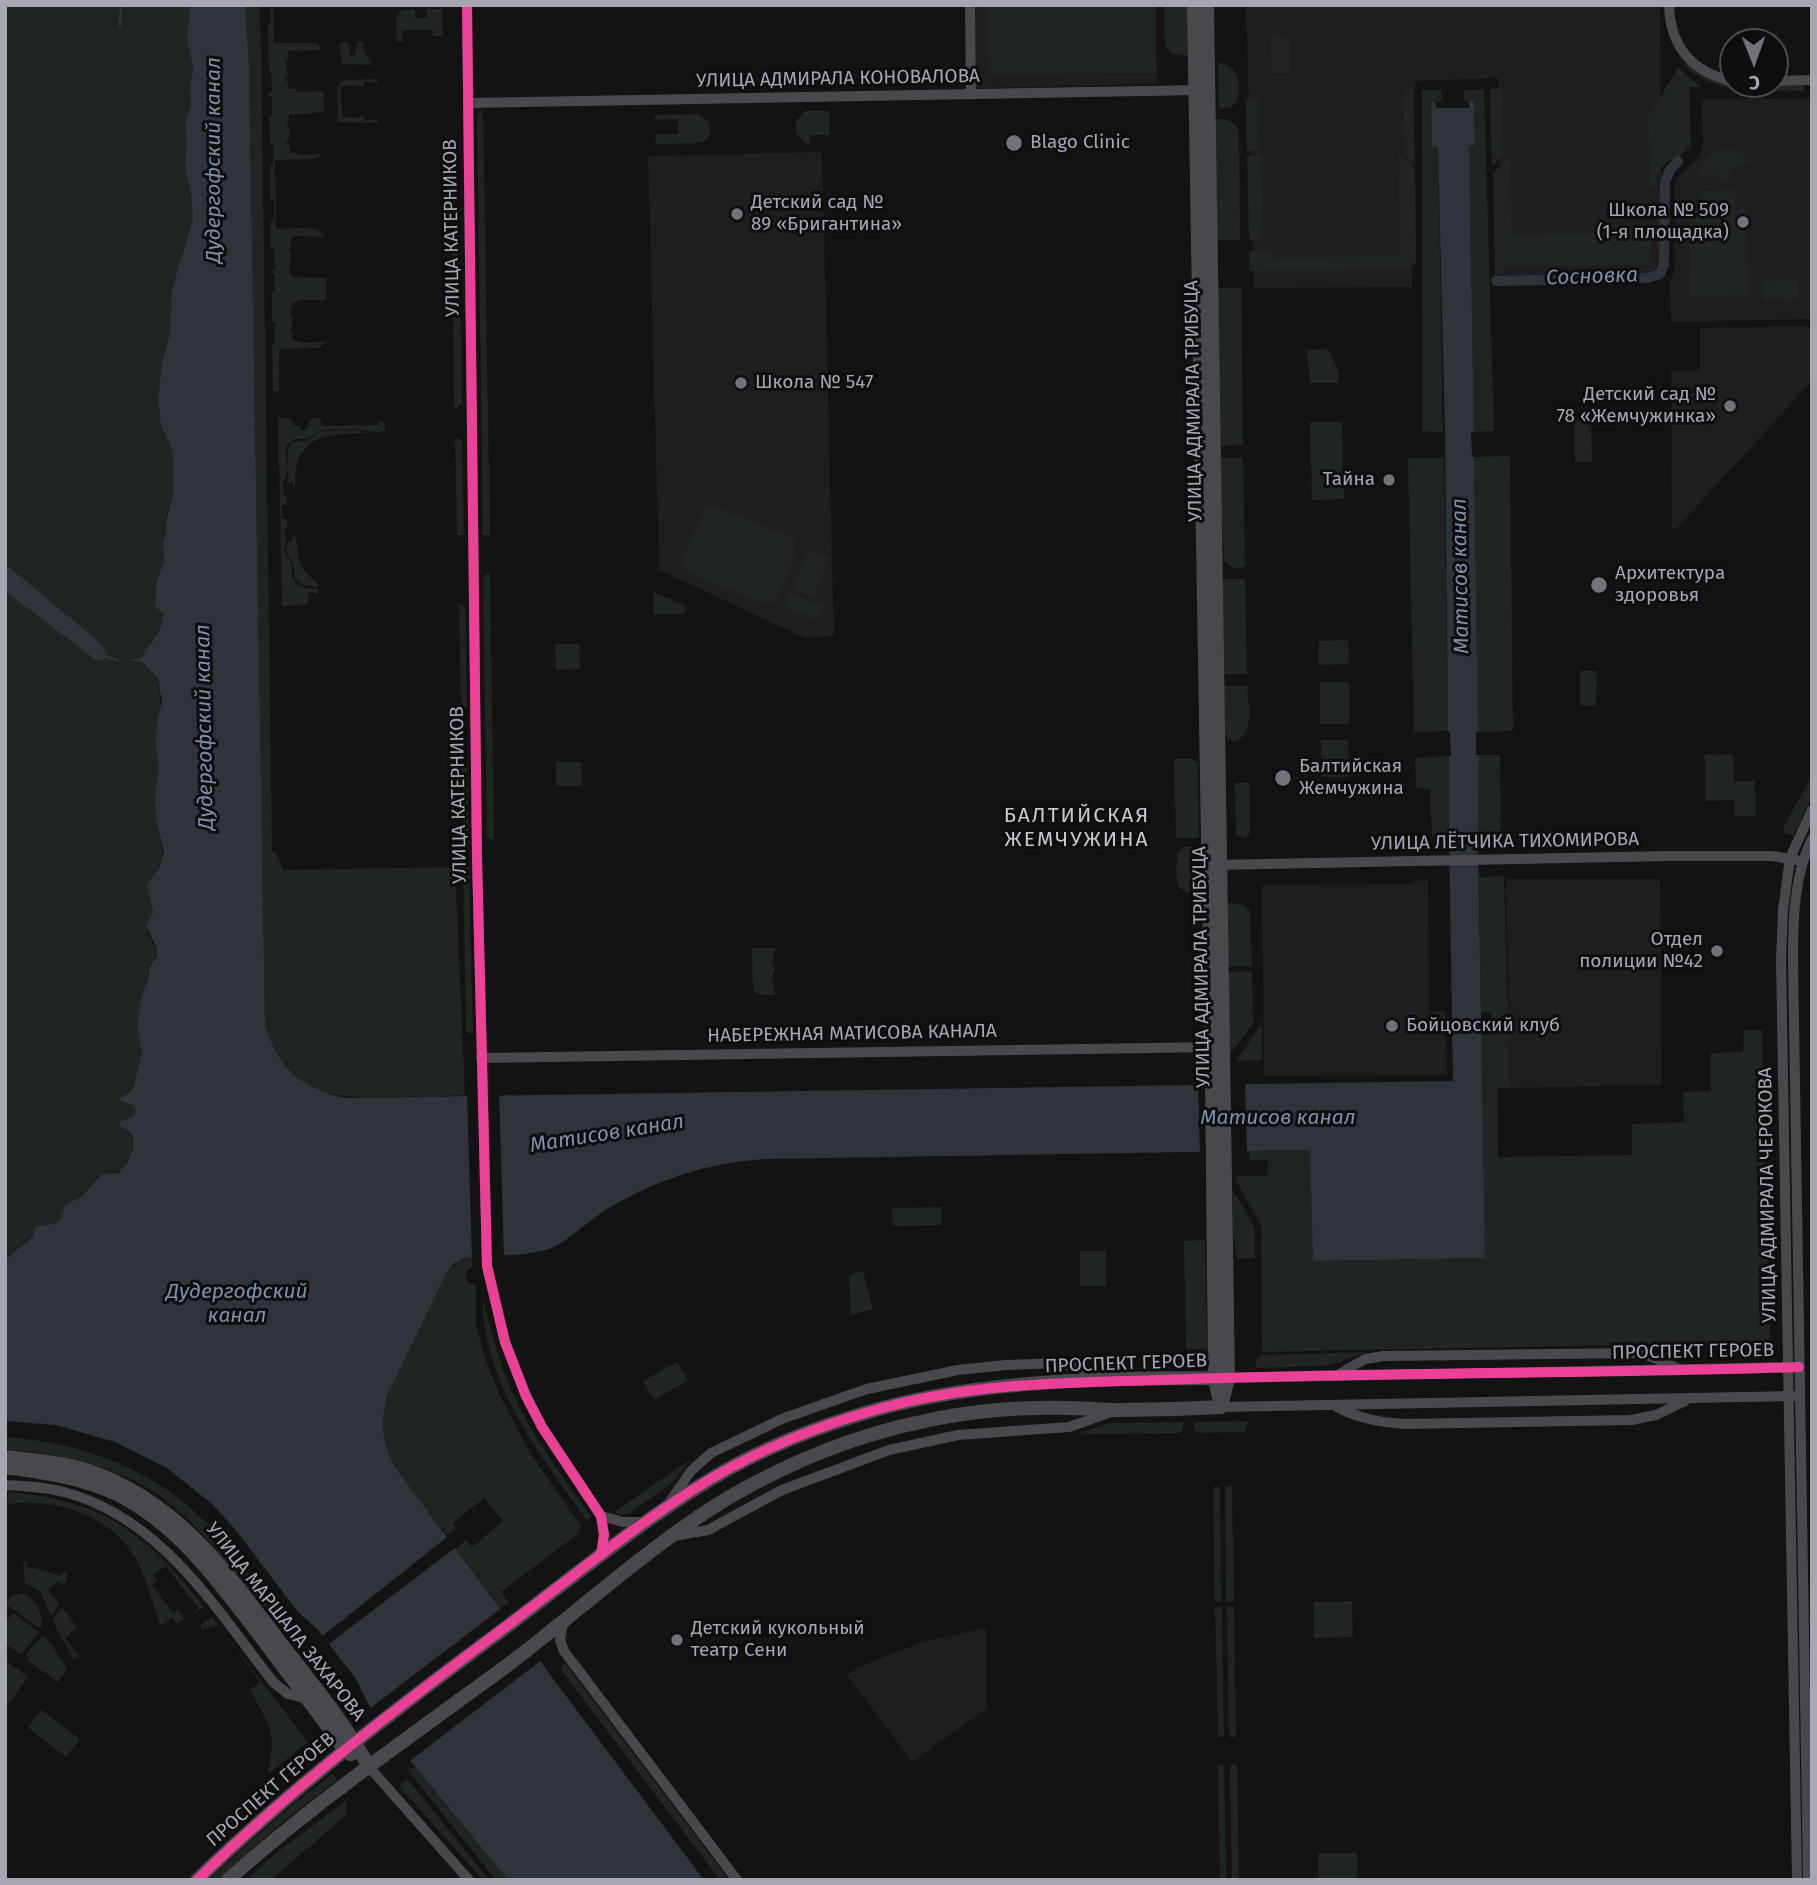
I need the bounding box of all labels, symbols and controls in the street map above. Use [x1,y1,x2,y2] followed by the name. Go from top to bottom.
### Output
[1719,28,1789,98] north arrow
[201,57,227,263] water label: Дудергофский канал
[696,65,980,93] street label: УЛИЦА АДМИРАЛА КОНОВАЛОВА
[1749,71,1760,94] text: С
[1030,132,1130,154] place label: Blago Clinic
[1004,133,1024,153] marker: Blago Clinic
[439,139,465,317] street label: УЛИЦА КАТЕРНИКОВ
[751,192,902,236] place label: Детский сад № 89 «Бригантина»
[1597,200,1729,244] place label: Школа № 509 (1-я площадка)
[729,206,745,222] marker: Детский сад № 89 «Бригантина»
[1735,214,1751,230] marker: Школа № 509 (1-я площадка)
[1546,263,1638,291] water label: Сосновка
[1180,280,1208,522] street label: УЛИЦА АДМИРАЛА ТРИБУЦА
[755,372,873,394] place label: Школа № 547
[733,375,749,391] marker: Школа № 547
[1556,384,1716,428] place label: Детский сад № 78 «Жемчужинка»
[1722,398,1738,414] marker: Детский сад № 78 «Жемчужинка»
[1323,469,1375,491] place label: Тайна
[1381,472,1397,488] marker: Тайна
[1447,498,1475,654] water label: Матисов канал
[1615,563,1725,607] place label: Архитектура здоровья
[1589,575,1609,595] marker: Архитектура здоровья
[191,624,219,830] water label: Дудергофский канал
[446,706,472,884] street label: УЛИЦА КАТЕРНИКОВ
[1299,756,1404,800] place label: Балтийская Жемчужина
[1273,768,1293,788] marker: Балтийская Жемчужина
[1005,803,1149,853] district label: БАЛТИЙСКАЯ ЖЕМЧУЖИНА
[1371,828,1639,856] street label: УЛИЦА ЛЁТЧИКА ТИХОМИРОВА
[1188,846,1216,1088] street label: УЛИЦА АДМИРАЛА ТРИБУЦА
[1579,929,1703,973] place label: Отдел полиции №42
[1709,943,1725,959] marker: Отдел полиции №42
[1406,1015,1560,1037] place label: Бойцовский клуб
[1384,1018,1400,1034] marker: Бойцовский клуб
[707,1020,997,1048] street label: НАБЕРЕЖНАЯ МАТИСОВА КАНАЛА
[1754,1067,1782,1323] street label: УЛИЦА АДМИРАЛА ЧЕРОКОВА
[1200,1105,1356,1131] water label: Матисов канал
[528,1109,686,1159] water label: Матисов канал
[166,1279,308,1329] water label: Дудергофский канал
[1612,1339,1774,1365] street label: ПРОСПЕКТ ГЕРОЕВ
[1044,1350,1208,1378] street label: ПРОСПЕКТ ГЕРОЕВ
[200,1518,370,1726] street label: УЛИЦА МАРШАЛА ЗАХАРОВА
[691,1618,865,1662] place label: Детский кукольный театр Сени
[669,1632,685,1648] marker: Детский кукольный театр Сени
[202,1728,340,1852] street label: ПРОСПЕКТ ГЕРОЕВ

